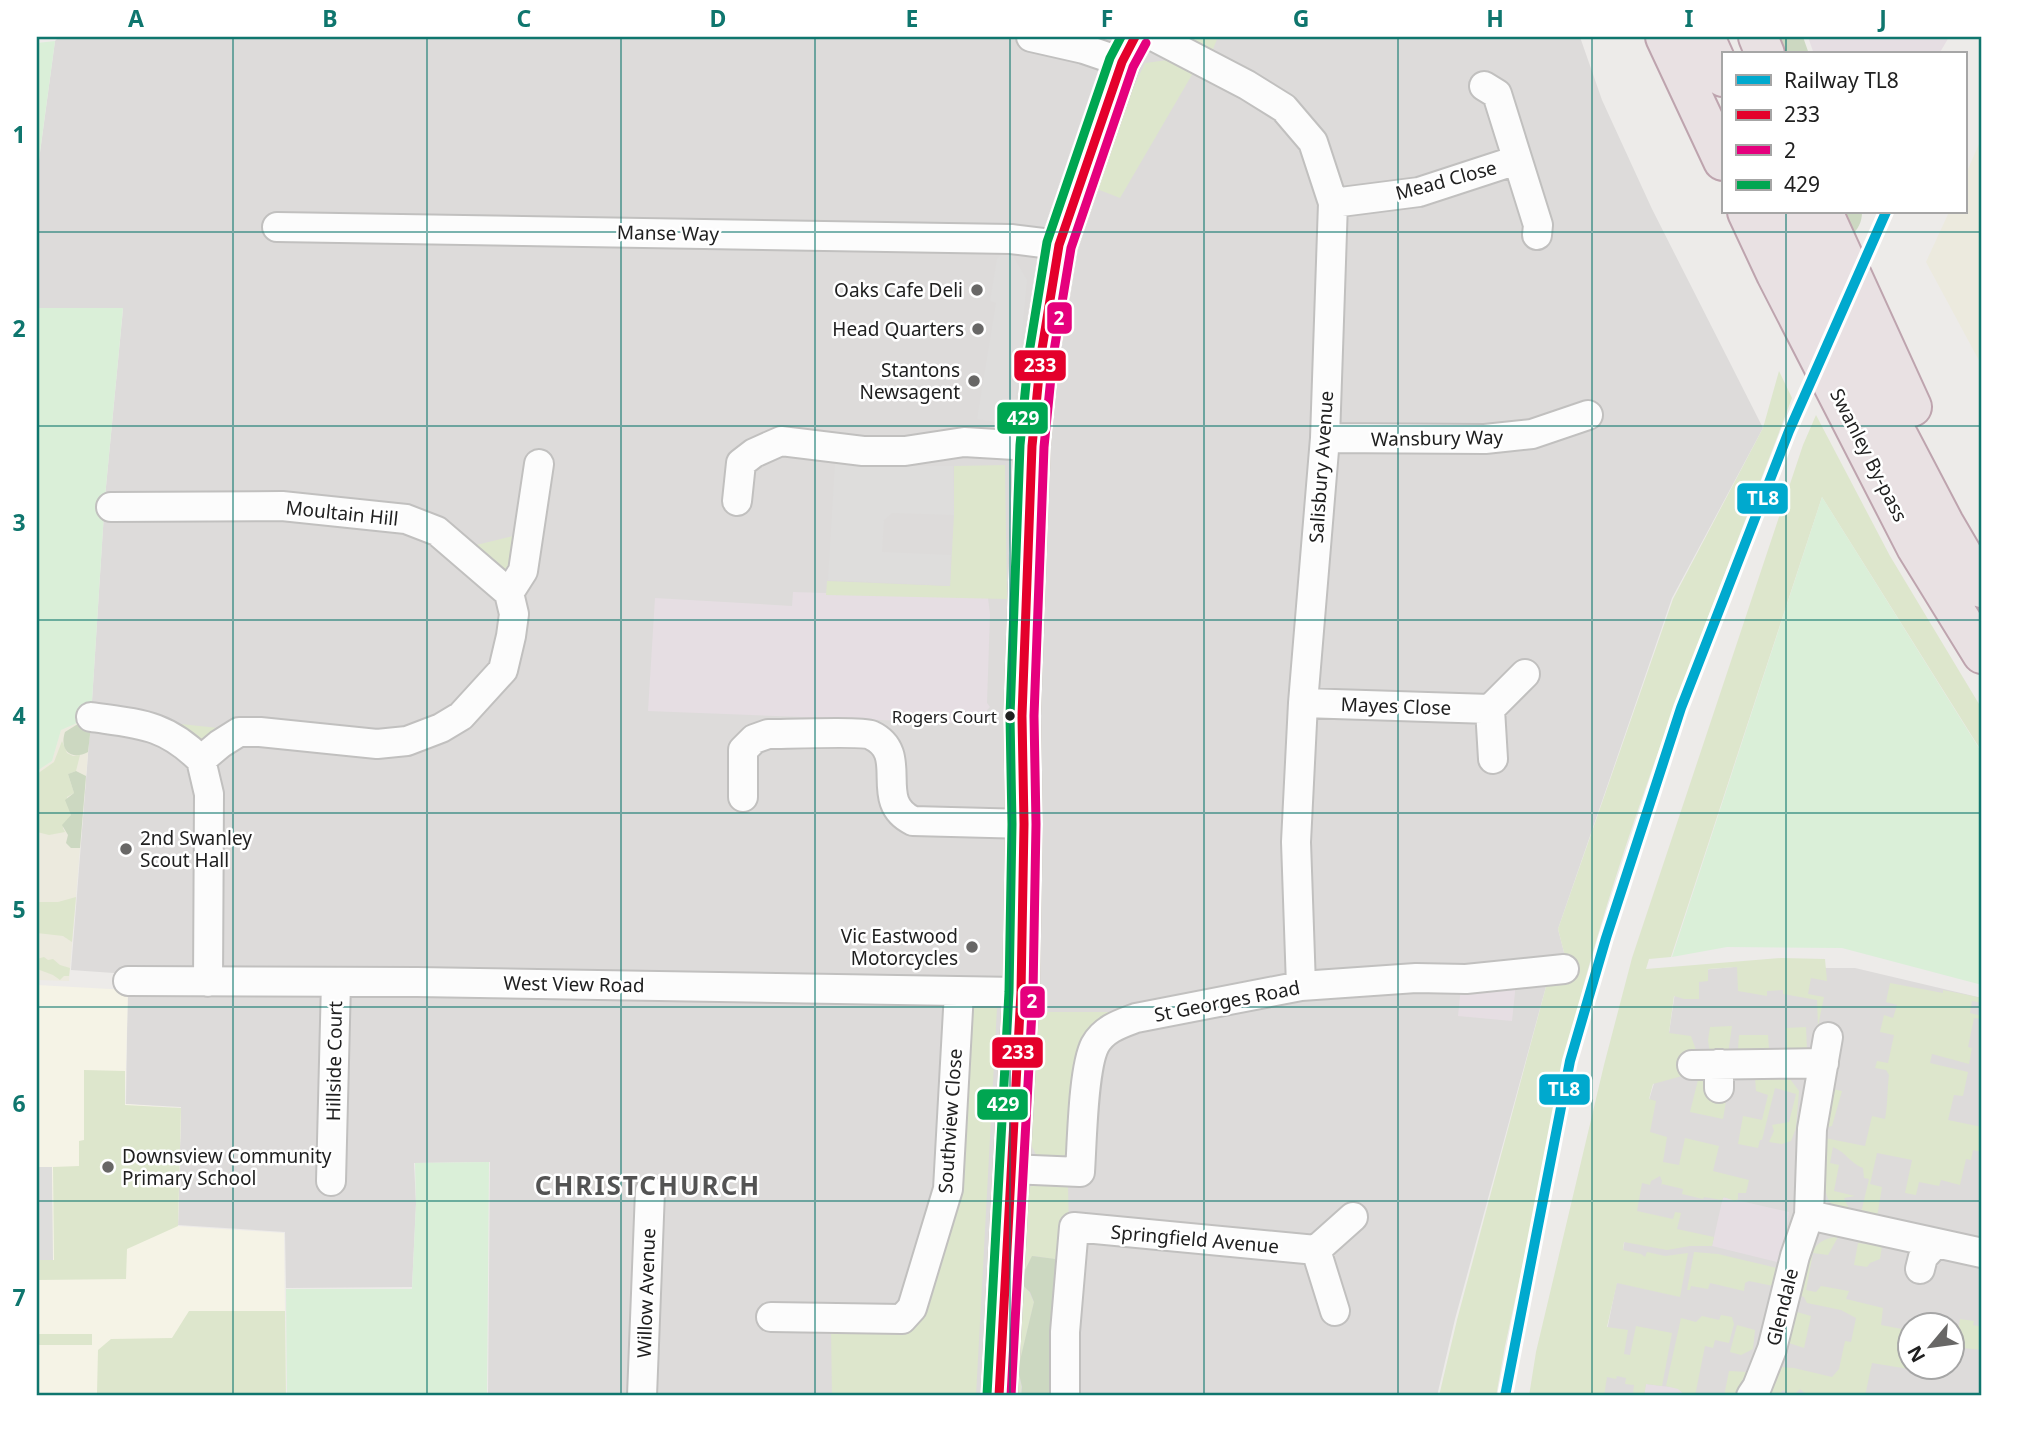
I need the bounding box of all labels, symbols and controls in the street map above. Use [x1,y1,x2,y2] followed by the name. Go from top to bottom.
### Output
[128,2,144,34] text: A
[322,2,338,34] text: B
[517,2,532,34] text: C
[710,2,726,34] text: D
[906,2,918,34] text: E
[1101,2,1113,34] text: F
[1293,2,1309,34] text: G
[1486,2,1504,34] text: H
[1685,2,1694,34] text: I
[1877,2,1887,34] text: J
[1722,52,1966,214] legend
[1784,66,1899,94] text: Railway TL8
[1784,100,1820,128] text: 233
[12,118,26,150] text: 1
[1784,136,1796,164] text: 2
[1393,154,1499,206] street label: Mead Close
[1784,170,1820,198] text: 429
[617,219,720,247] street label: Manse Way
[834,277,963,303] place label: Oaks Cafe Deli
[969,282,985,298] marker: Oaks Cafe Deli
[1046,301,1073,335] line badge: 2
[1054,305,1065,331] text: 2
[12,312,26,344] text: 2
[832,316,964,342] place label: Head Quarters
[970,321,986,337] marker: Head Quarters
[1013,349,1067,382] line badge: 233
[1024,352,1056,378] text: 233
[860,357,960,405] place label: Stantons Newsagent
[966,373,982,389] marker: Stantons Newsagent
[1824,384,1914,526] street label: Swanley By-pass
[1303,390,1339,544] street label: Salisbury Avenue
[996,401,1049,435] line badge: 429
[1007,405,1039,431] text: 429
[1371,424,1504,452] street label: Wansbury Way
[1736,482,1789,515] line badge: TL8
[1747,485,1779,511] text: TL8
[284,494,400,532] street label: Moultain Hill
[12,506,26,538] text: 3
[1340,691,1452,721] street label: Mayes Close
[12,699,26,731] text: 4
[892,705,997,728] place label: Rogers Court
[1003,709,1017,723] marker: Rogers Court
[140,825,252,873] place label: 2nd Swanley Scout Hall
[118,841,134,857] marker: 2nd Swanley Scout Hall
[12,893,26,925] text: 5
[841,923,958,971] place label: Vic Eastwood Motorcycles
[964,939,980,955] marker: Vic Eastwood Motorcycles
[503,970,645,998] street label: West View Road
[1152,974,1302,1028] street label: St Georges Road
[1019,985,1046,1019] line badge: 2
[1027,988,1038,1014] text: 2
[320,1001,348,1121] street label: Hillside Court
[991,1036,1044,1069] line badge: 233
[1002,1039,1034,1065] text: 233
[932,1048,968,1194] street label: Southview Close
[1538,1073,1591,1106] line badge: TL8
[1548,1076,1580,1102] text: TL8
[12,1087,26,1119] text: 6
[976,1088,1029,1121] line badge: 429
[987,1091,1019,1117] text: 429
[122,1143,332,1191] place label: Downsview Community Primary School
[100,1159,116,1175] marker: Downsview Community Primary School
[535,1167,761,1203] district label: CHRISTCHURCH
[1110,1219,1280,1259] street label: Springfield Avenue
[631,1228,661,1358] street label: Willow Avenue
[1760,1265,1804,1349] street label: Glendale
[12,1281,26,1313] text: 7
[1896,1310,1966,1380] north arrow
[1901,1341,1931,1367] text: N

